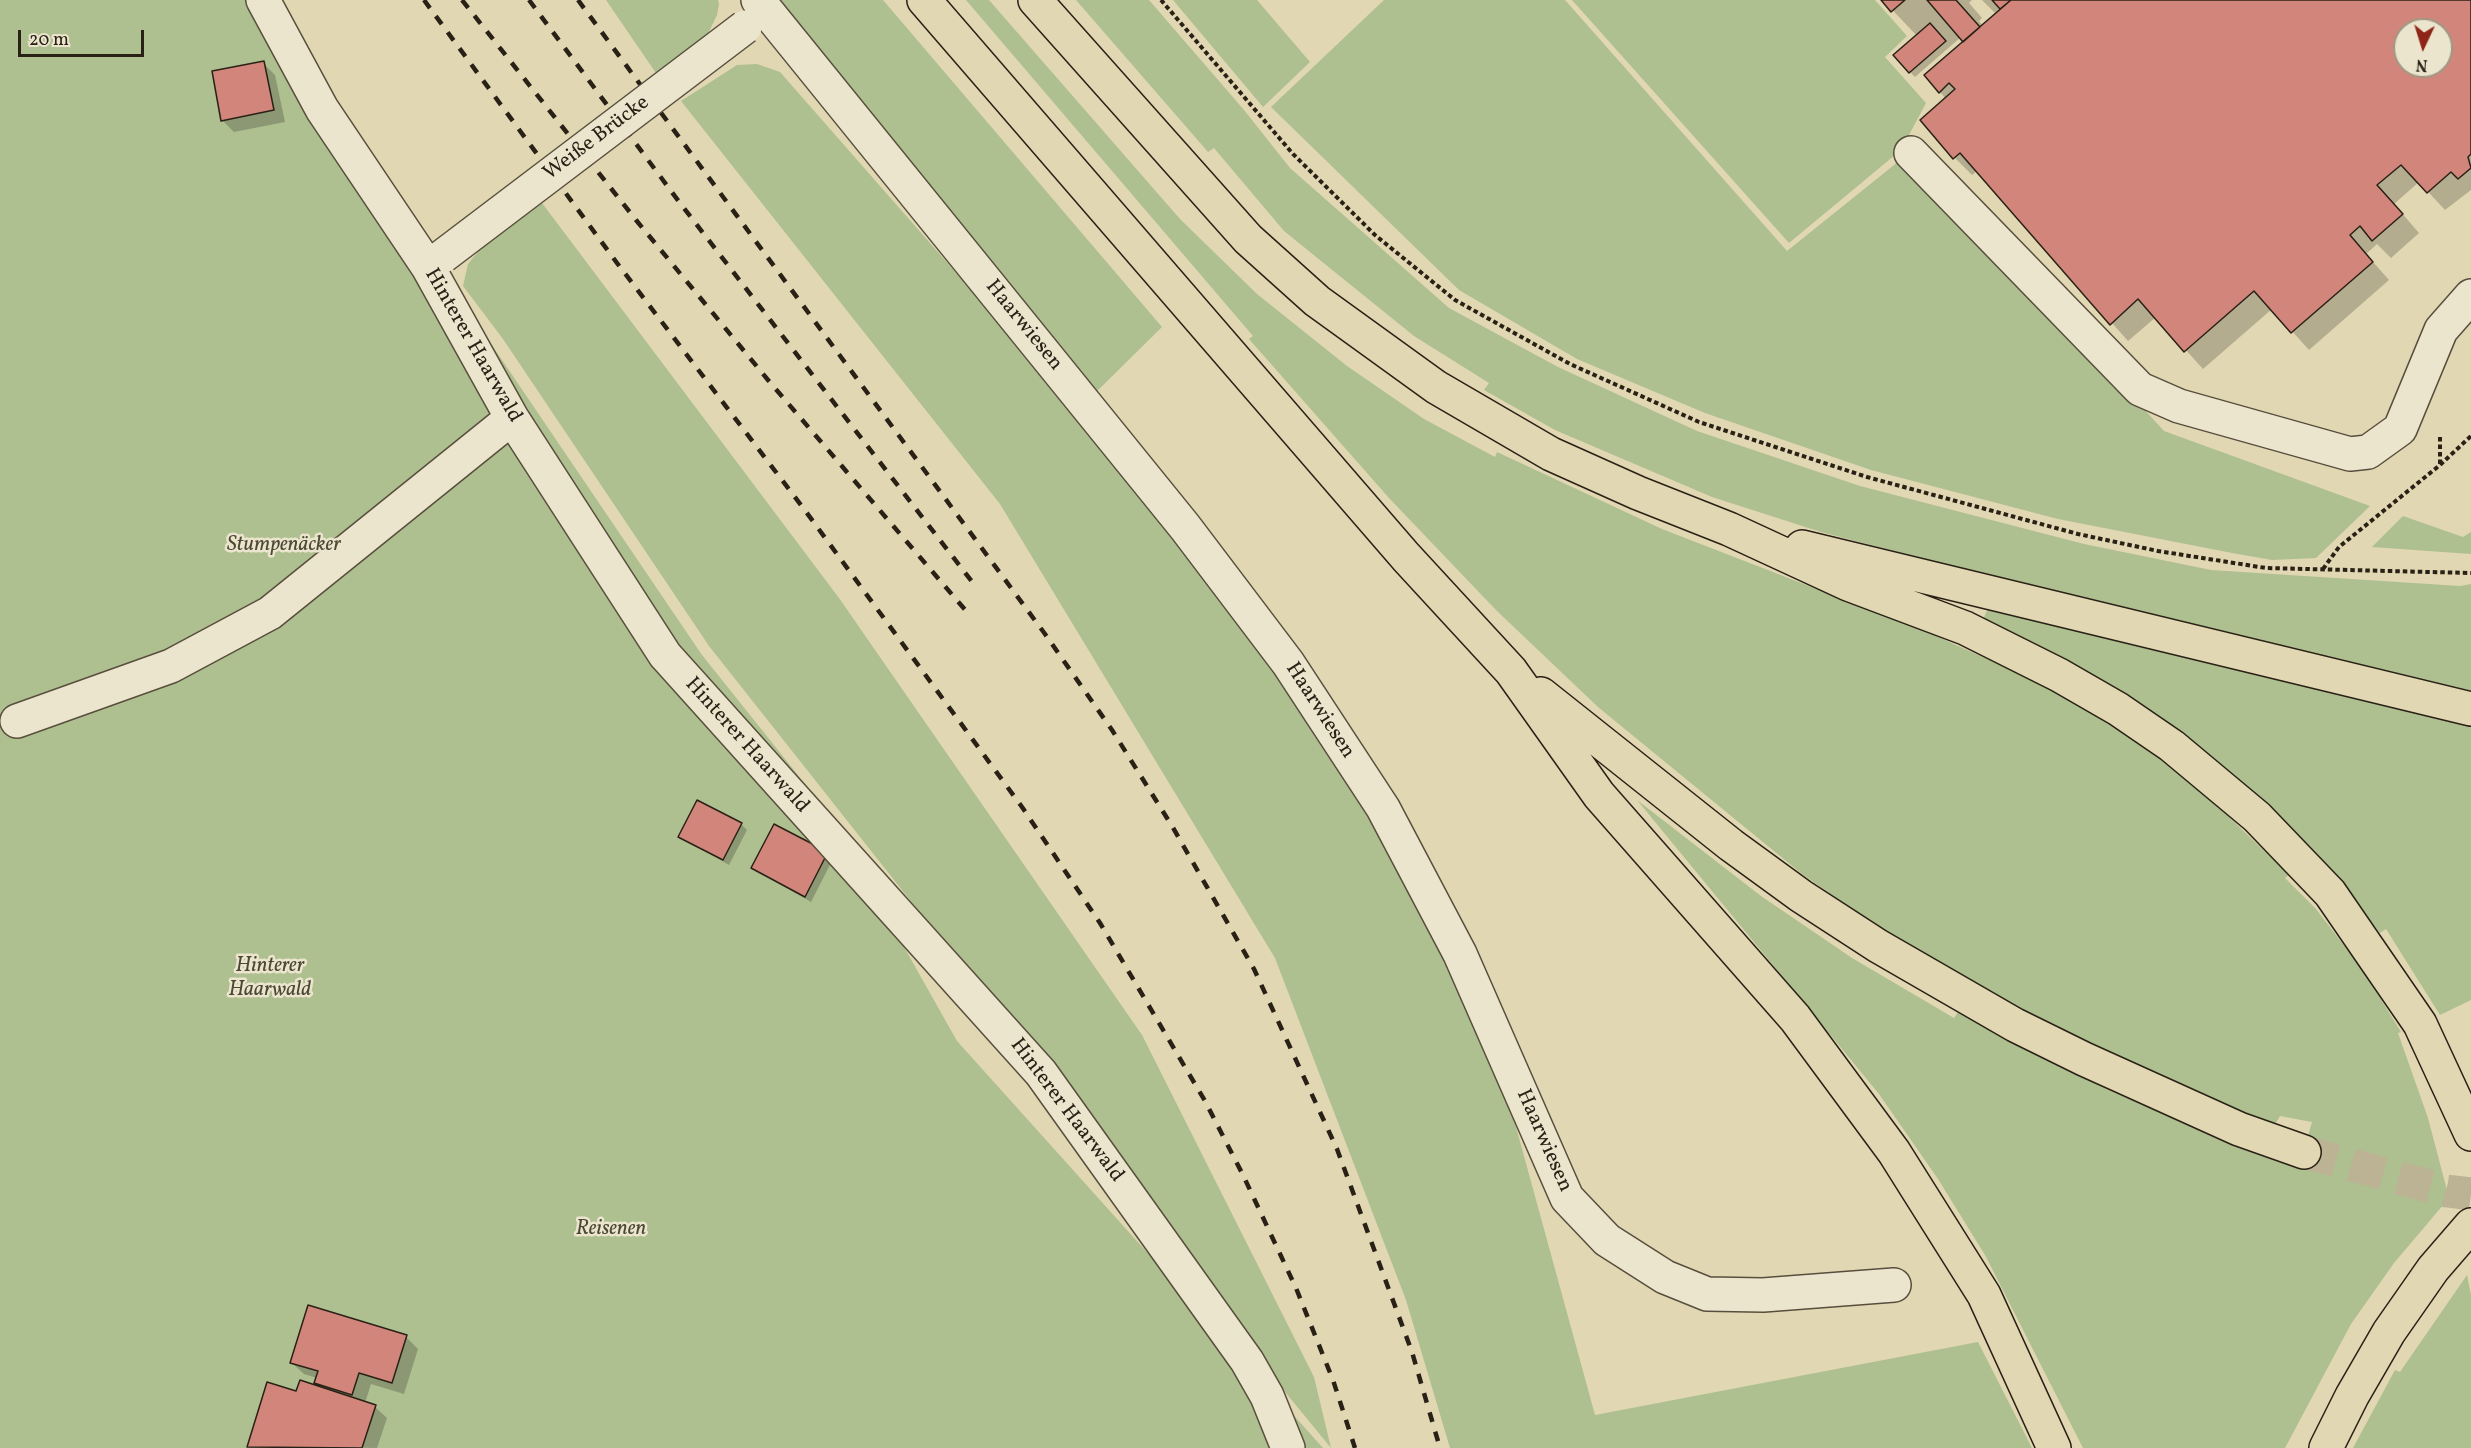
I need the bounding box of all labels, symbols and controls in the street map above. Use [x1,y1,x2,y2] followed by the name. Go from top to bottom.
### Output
[21,18,147,56] scale bar
[2393,18,2453,78] north arrow
[29,28,69,53] text: 20 m
[2415,53,2428,75] text: N
[539,91,655,187] street label: Weiße Brücke
[418,264,526,428] street label: Hinterer Haarwald
[979,276,1067,376] street label: Haarwiesen
[227,533,341,559] park label: Stumpenäcker
[1279,658,1359,764] street label: Haarwiesen
[678,673,814,819] street label: Hinterer Haarwald
[229,954,311,1004] park label: Hinterer Haarwald
[1004,1034,1128,1188] street label: Hinterer Haarwald
[1509,1086,1577,1196] street label: Haarwiesen
[576,1217,646,1243] park label: Reisenen

